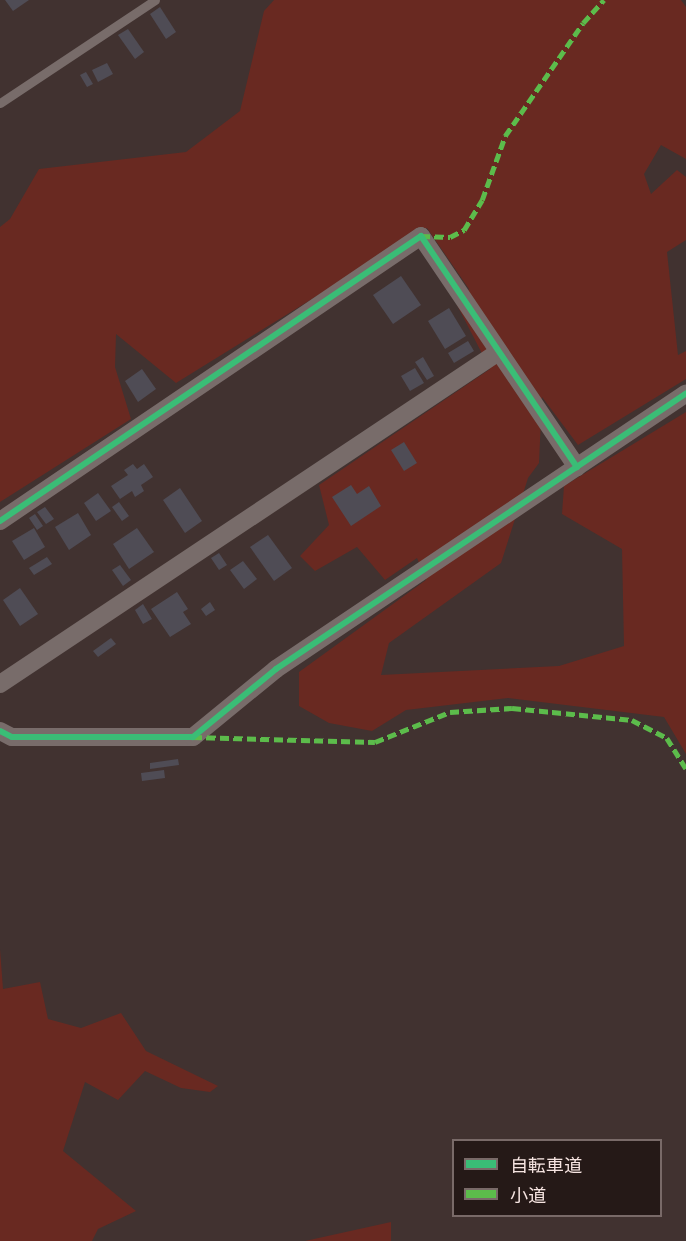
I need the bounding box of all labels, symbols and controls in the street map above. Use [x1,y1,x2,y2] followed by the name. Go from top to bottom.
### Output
[452,1139,662,1217] legend
[510,1154,582,1177] text: 自転車道
[510,1184,546,1207] text: 小道

